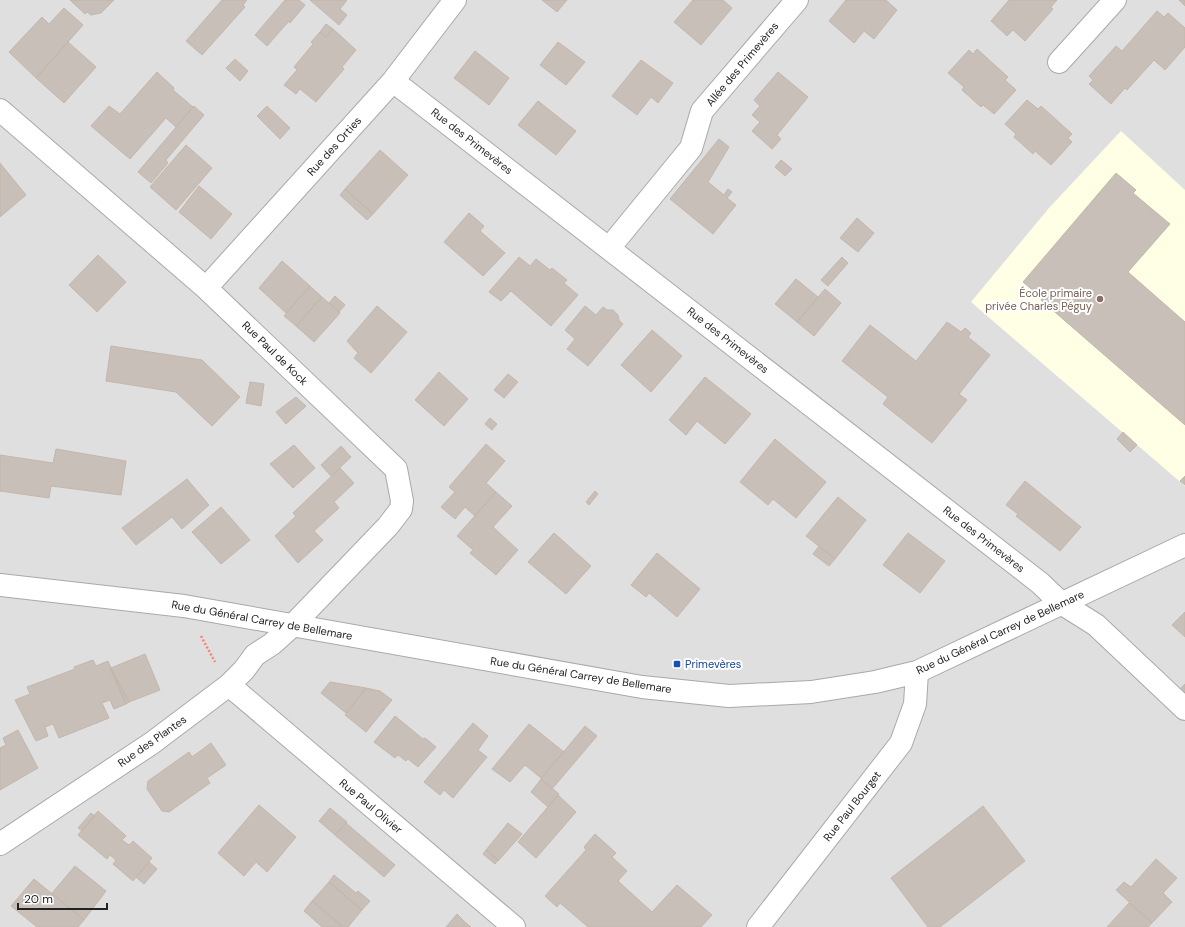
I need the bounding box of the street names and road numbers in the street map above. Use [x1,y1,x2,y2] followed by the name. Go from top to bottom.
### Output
[703,19,781,109] street label: Allée des Primevères
[428,105,516,177] street label: Rue des Primevères
[304,113,364,179] street label: Rue des Orties
[684,304,772,376] street label: Rue des Primevères
[239,318,311,388] street label: Rue Paul de Kock
[940,503,1028,575] street label: Rue des Primevères
[914,587,1086,677] street label: Rue du Général Carrey de Bellemare
[170,597,354,643] street label: Rue du Général Carrey de Bellemare
[489,654,673,696] street label: Rue du Général Carrey de Bellemare
[115,712,189,770] street label: Rue des Plantes
[820,768,884,844] street label: Rue Paul Bourget
[337,776,405,836] street label: Rue Paul Olivier

